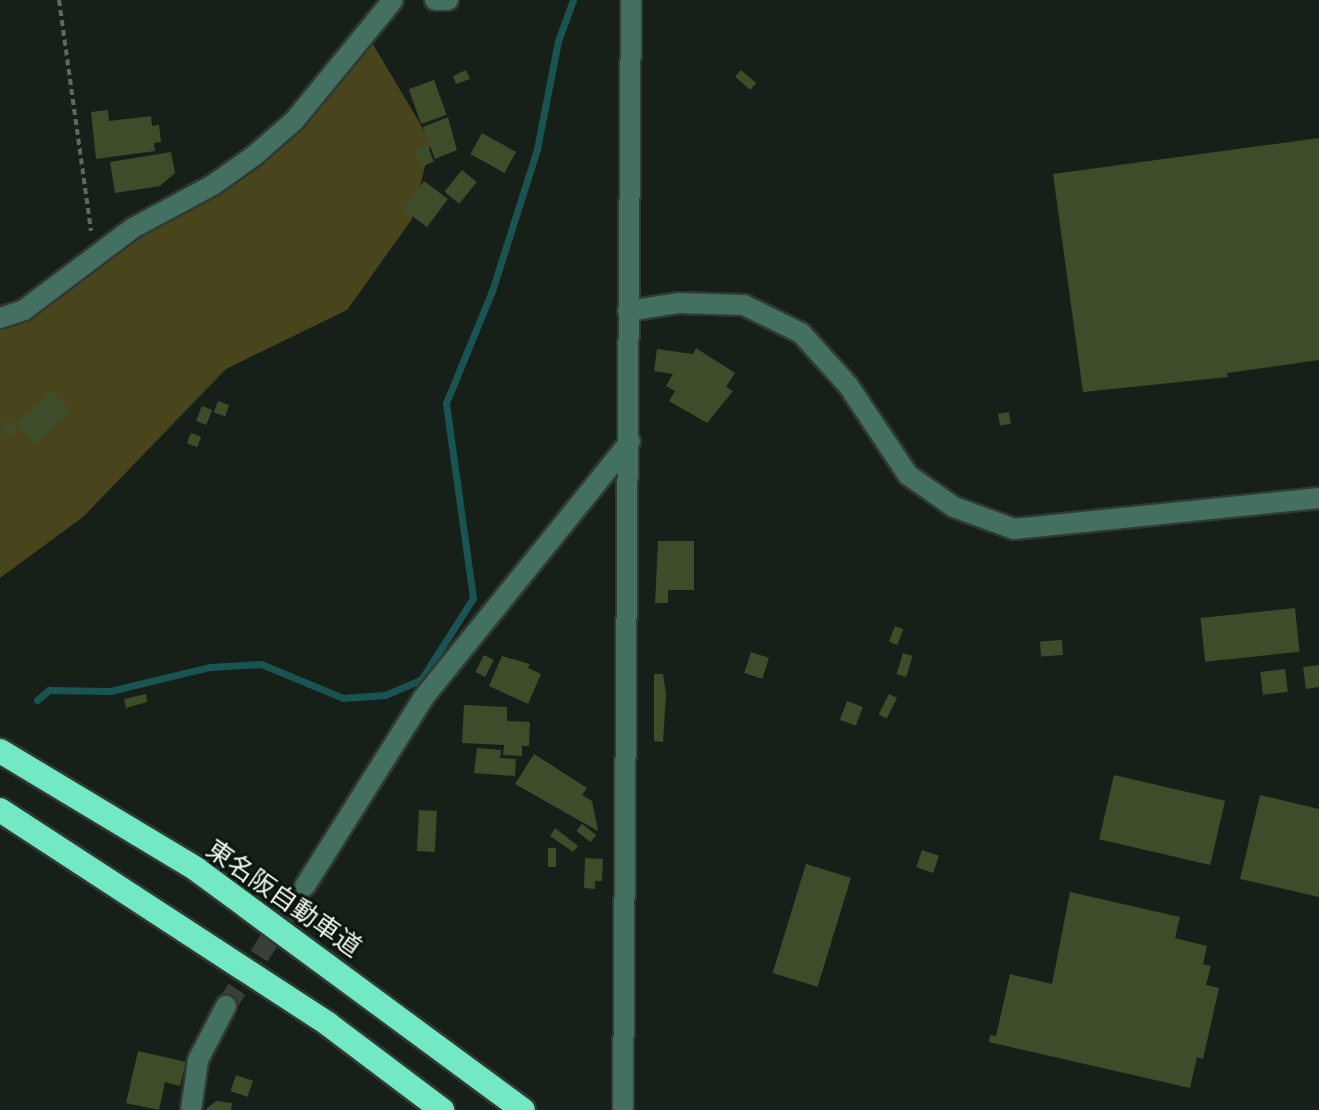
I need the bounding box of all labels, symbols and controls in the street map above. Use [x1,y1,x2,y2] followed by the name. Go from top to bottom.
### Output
[201,833,367,963] street label: 東名阪自動車道

